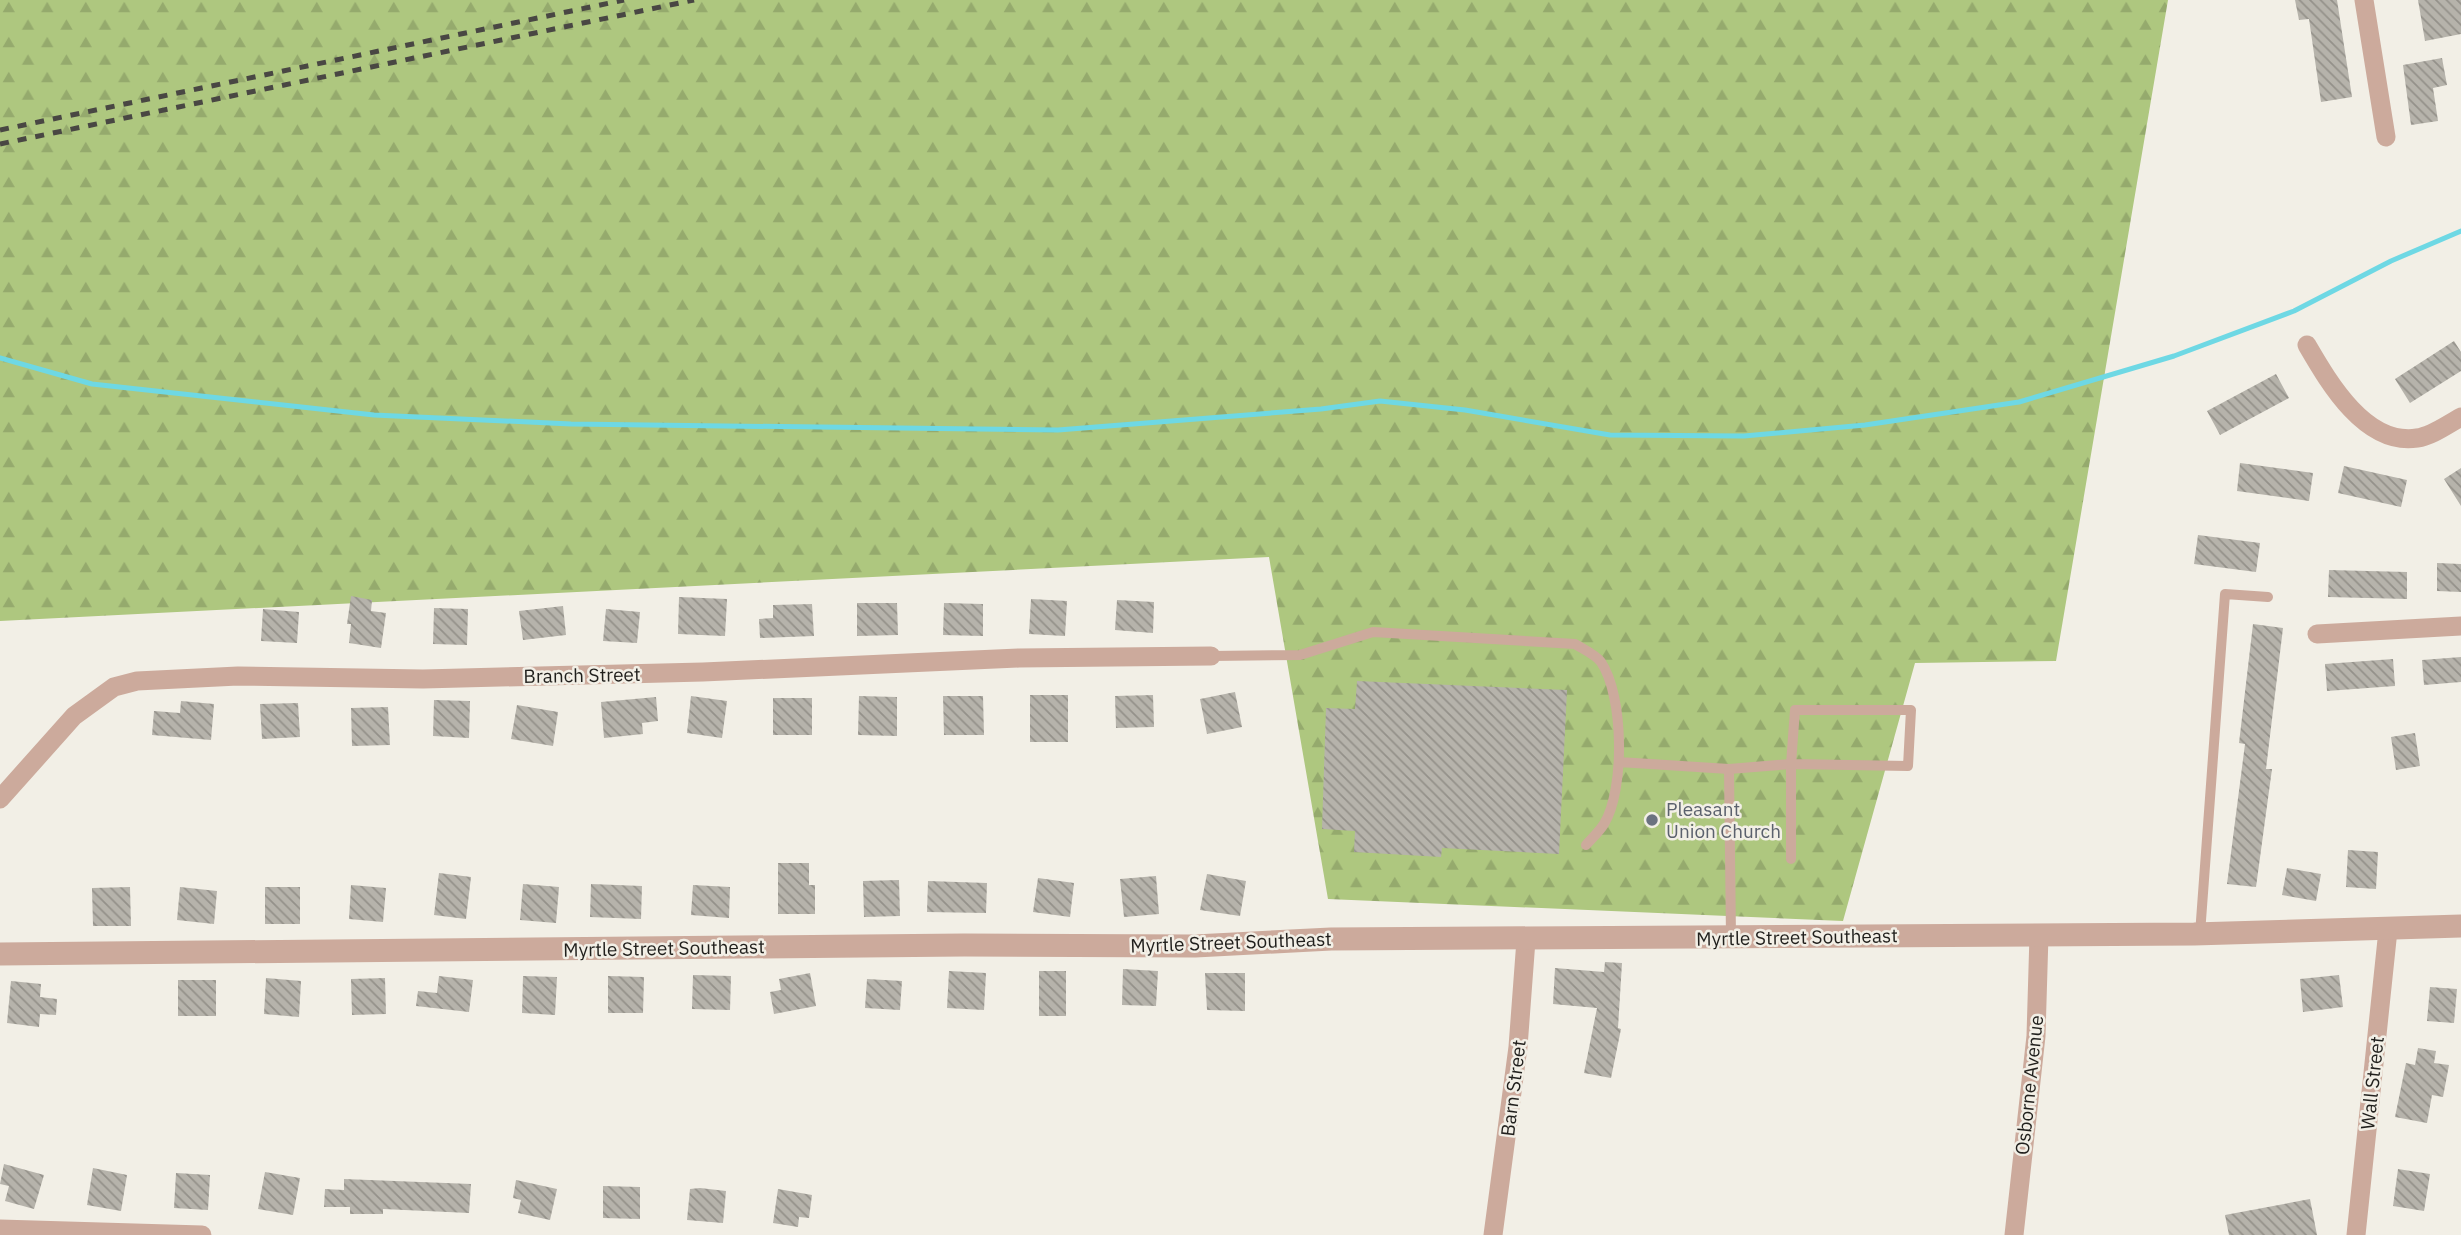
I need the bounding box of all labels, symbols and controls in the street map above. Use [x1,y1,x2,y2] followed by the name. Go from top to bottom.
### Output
[523,662,641,688] street label: Branch Street
[1666,797,1781,843] place label: Pleasant Union Church
[1644,812,1660,828] marker: Pleasant Union Church
[1696,923,1898,951] street label: Myrtle Street Southeast
[1130,926,1332,958] street label: Myrtle Street Southeast
[563,934,765,962] street label: Myrtle Street Southeast
[2010,1014,2048,1156] street label: Osborne Avenue
[2355,1035,2389,1131] street label: Wall Street
[1495,1038,1531,1138] street label: Barn Street

